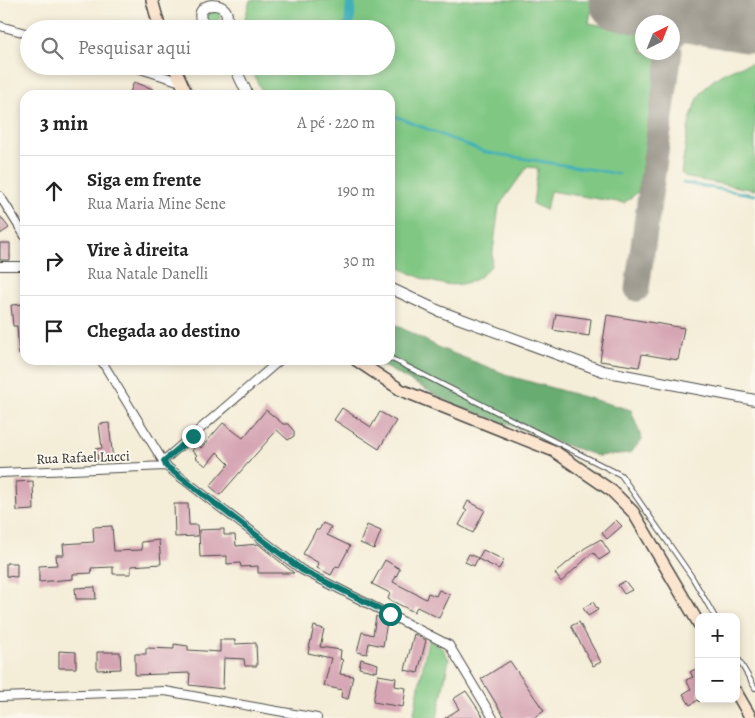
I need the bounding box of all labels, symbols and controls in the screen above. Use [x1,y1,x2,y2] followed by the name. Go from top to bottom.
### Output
[635,15,680,60] north arrow
[20,20,395,75] search box
[38,34,66,62] icon: search
[78,35,191,61] text: Pesquisar aqui
[40,109,88,137] text: 3 min
[297,112,375,134] text: A pé · 220 m
[87,167,201,193] text: Siga em frente
[40,177,68,205] icon: ahead
[337,180,375,202] text: 190 m
[87,193,226,215] text: Rua Maria Mine Sene
[87,237,189,263] text: Vire à direita
[40,247,68,275] icon: right
[343,250,375,272] text: 30 m
[87,263,208,285] text: Rua Natale Danelli
[40,317,68,345] icon: arrive
[87,318,240,344] text: Chegada ao destino
[182,425,205,448] route end
[36,446,130,469] street label: Rua Rafael Lucci
[379,603,402,626] route start
[695,613,740,703] map controls
[695,613,740,658] button: +
[695,658,740,703] button: −

